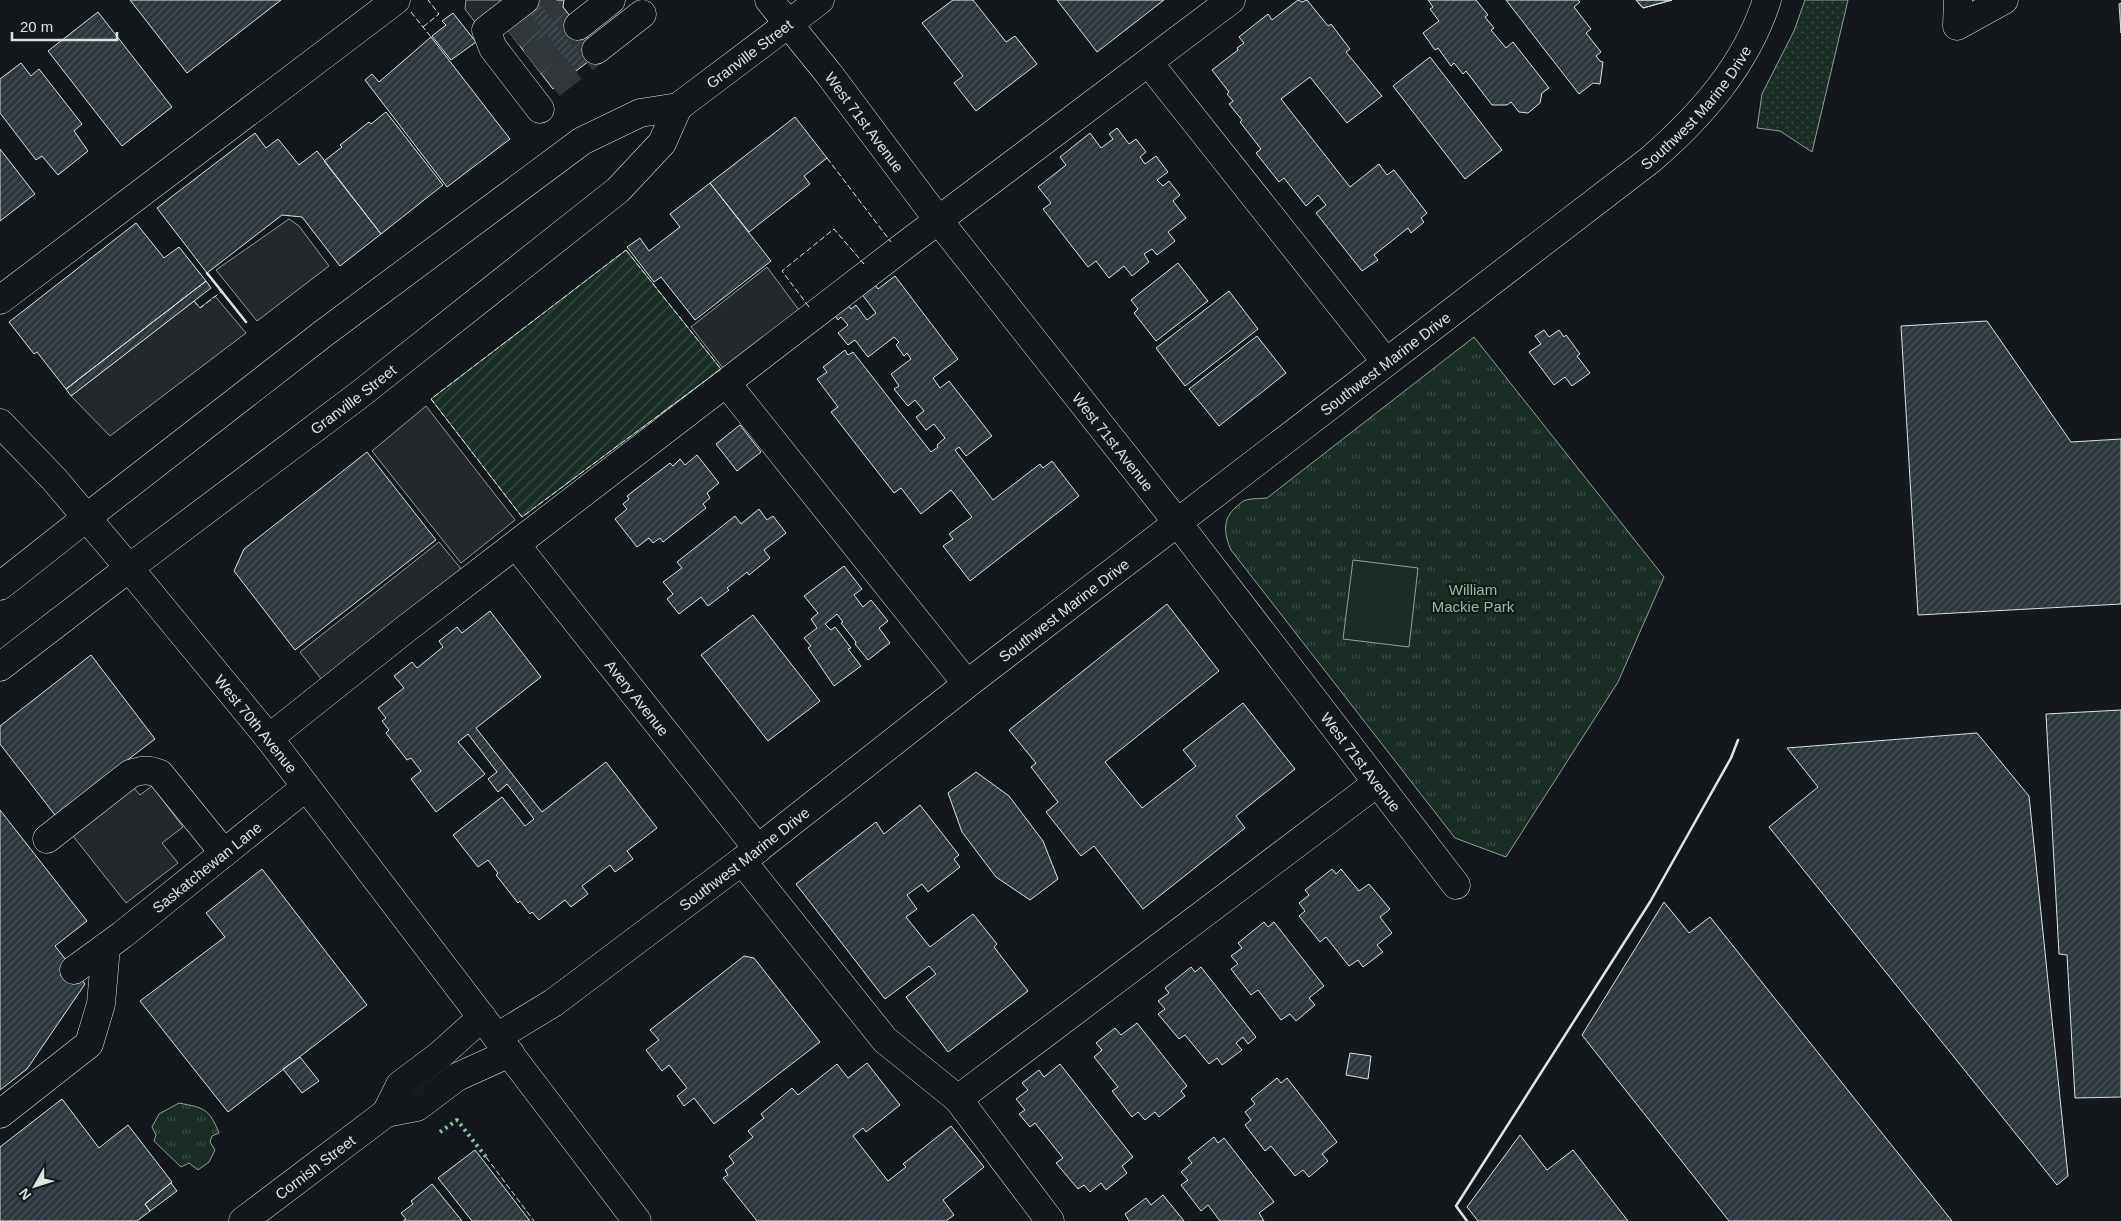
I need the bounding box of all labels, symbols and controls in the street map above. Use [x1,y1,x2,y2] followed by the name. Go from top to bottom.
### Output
[12,10,118,42] scale bar
[703,15,796,91] street label: Granville Street
[20,18,53,35] text: 20 m
[1637,43,1754,173] street label: Southwest Marine Drive
[822,69,908,175] street label: West 71st Avenue
[1317,308,1453,419] street label: Southwest Marine Drive
[307,360,400,437] street label: Granville Street
[1069,389,1157,494] street label: West 71st Avenue
[995,555,1132,665] street label: Southwest Marine Drive
[1432,581,1515,615] park label: William Mackie Park
[602,656,673,739] street label: Avery Avenue
[211,672,301,776] street label: West 70th Avenue
[1318,709,1405,815] street label: West 71st Avenue
[676,803,812,914] street label: Southwest Marine Drive
[149,818,265,916] street label: Saskatchewan Lane
[271,1131,359,1202] street label: Cornish Street
[10,1161,60,1211] north arrow
[15,1185,34,1203] text: N

